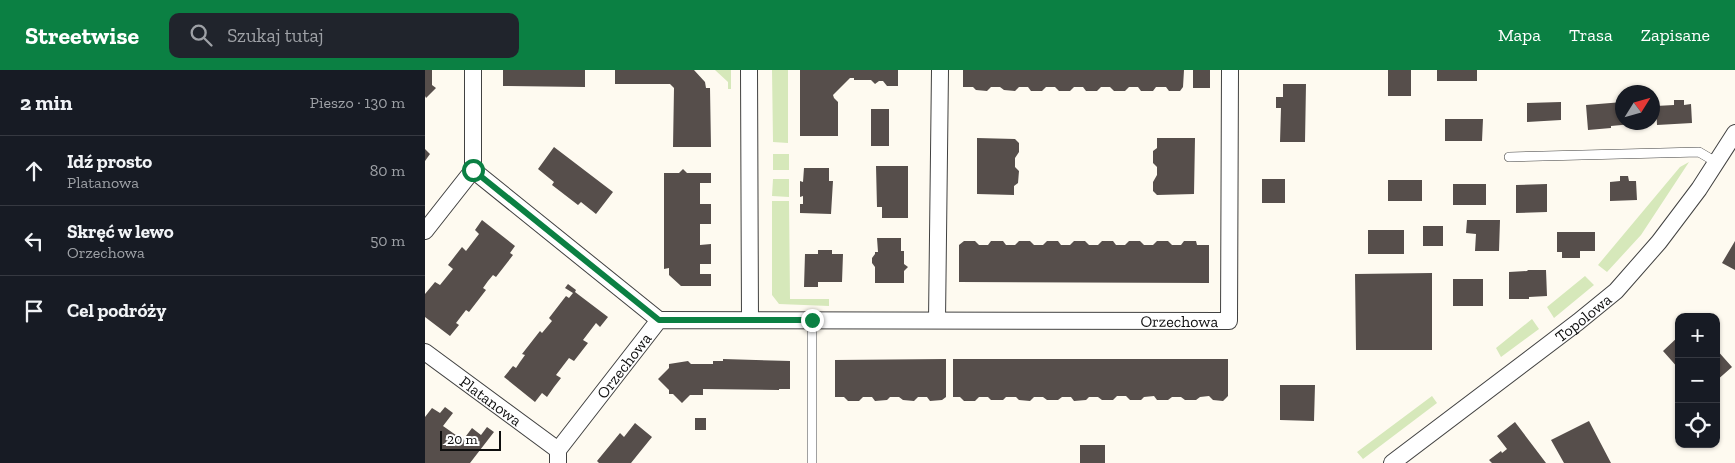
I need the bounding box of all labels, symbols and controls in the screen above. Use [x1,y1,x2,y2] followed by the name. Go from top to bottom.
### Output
[169,13,519,58] search box
[25,21,139,50] text: Streetwise
[187,21,215,49] icon: search
[227,24,323,47] text: Szukaj tutaj
[1498,24,1541,46] text: Mapa
[1569,24,1613,46] text: Trasa
[1641,24,1710,46] text: Zapisane
[1615,85,1660,130] north arrow
[20,90,72,115] text: 2 min
[310,93,405,112] text: Pieszo · 130 m
[67,150,152,173] text: Idź prosto
[20,157,48,185] icon: ahead
[462,159,485,182] route start
[370,161,405,180] text: 80 m
[67,173,139,192] text: Platanowa
[67,220,174,243] text: Skręć w lewo
[20,227,48,255] icon: left
[370,231,405,250] text: 50 m
[67,243,145,262] text: Orzechowa
[1551,290,1615,346] street label: Topolowa
[20,297,48,325] icon: arrive
[67,299,166,322] text: Cel podróży
[801,309,824,332] route end
[1140,312,1219,331] street label: Orzechowa
[1675,313,1720,448] map controls
[1675,313,1720,358] button: +
[593,329,656,402] street label: Orzechowa
[1675,358,1720,403] button: −
[456,372,526,430] street label: Platanowa
[1675,403,1720,448] button: locate
[440,428,501,451] scale bar
[447,431,478,448] text: 20 m

